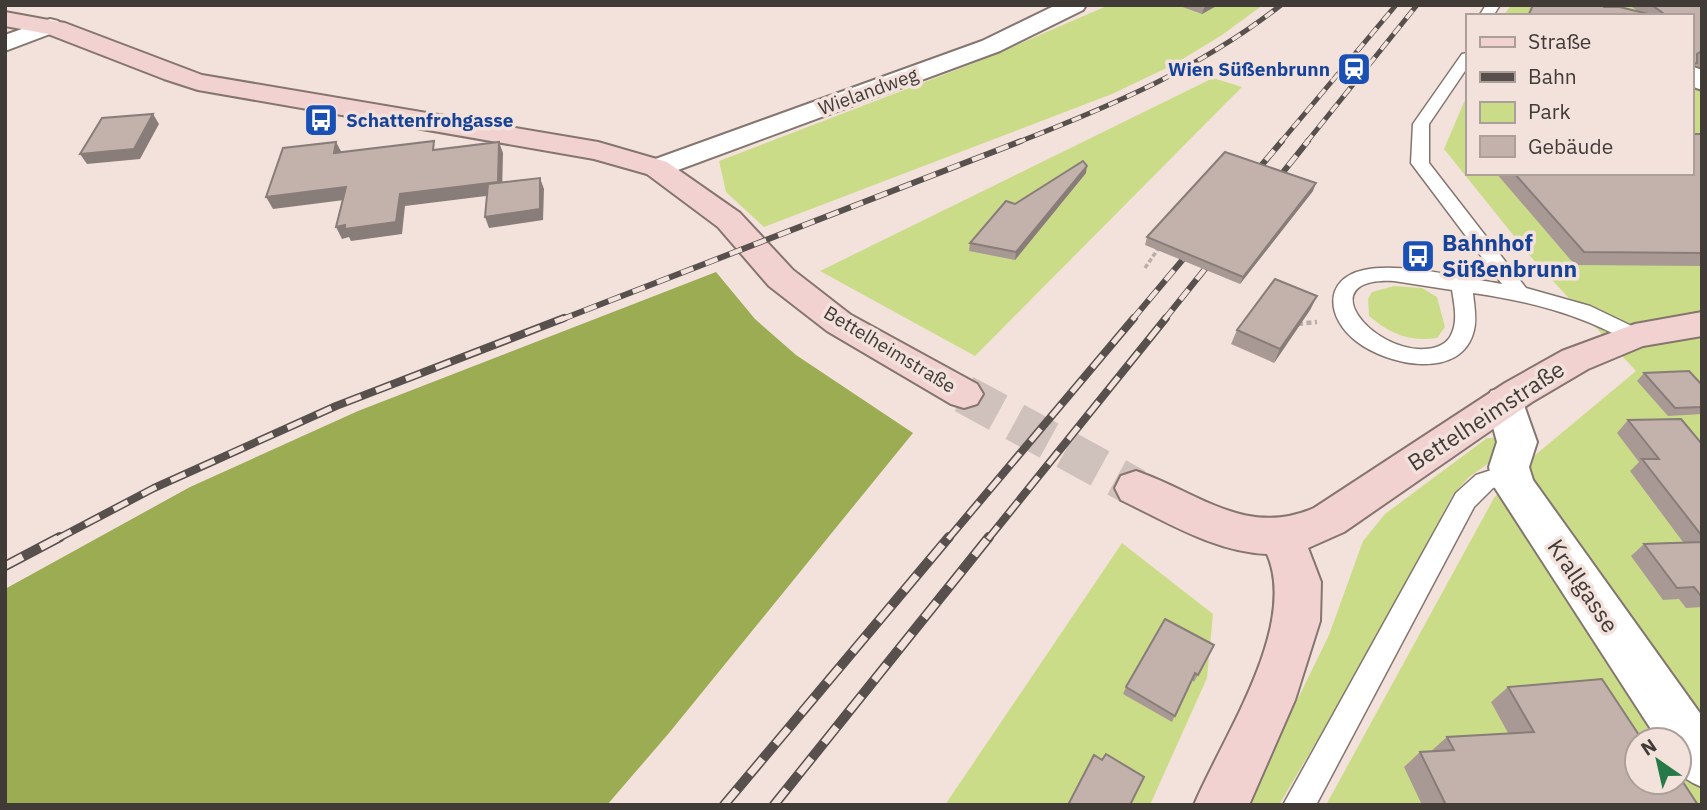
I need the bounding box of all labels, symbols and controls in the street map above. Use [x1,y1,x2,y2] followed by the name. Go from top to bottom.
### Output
[1466,14,1693,175] legend
[1528,27,1591,55] text: Straße
[1335,50,1373,88] station icon: Wien Süßenbrunn
[1168,57,1330,81] place label: Wien Süßenbrunn
[815,62,921,120] street label: Wielandweg
[1528,62,1577,90] text: Bahn
[1528,97,1571,125] text: Park
[302,101,340,139] bus stop icon: Schattenfrohgasse
[346,108,514,132] place label: Schattenfrohgasse
[1528,132,1613,160] text: Gebäude
[1442,227,1577,283] place label: Bahnhof Süßenbrunn
[1399,237,1437,275] bus stop icon: Bahnhof Süßenbrunn
[820,300,960,398] street label: Bettelheimstraße
[1401,353,1570,477] street label: Bettelheimstraße
[1542,533,1626,638] street label: Krallgasse
[1623,726,1693,796] north arrow
[1636,733,1661,761] text: N

